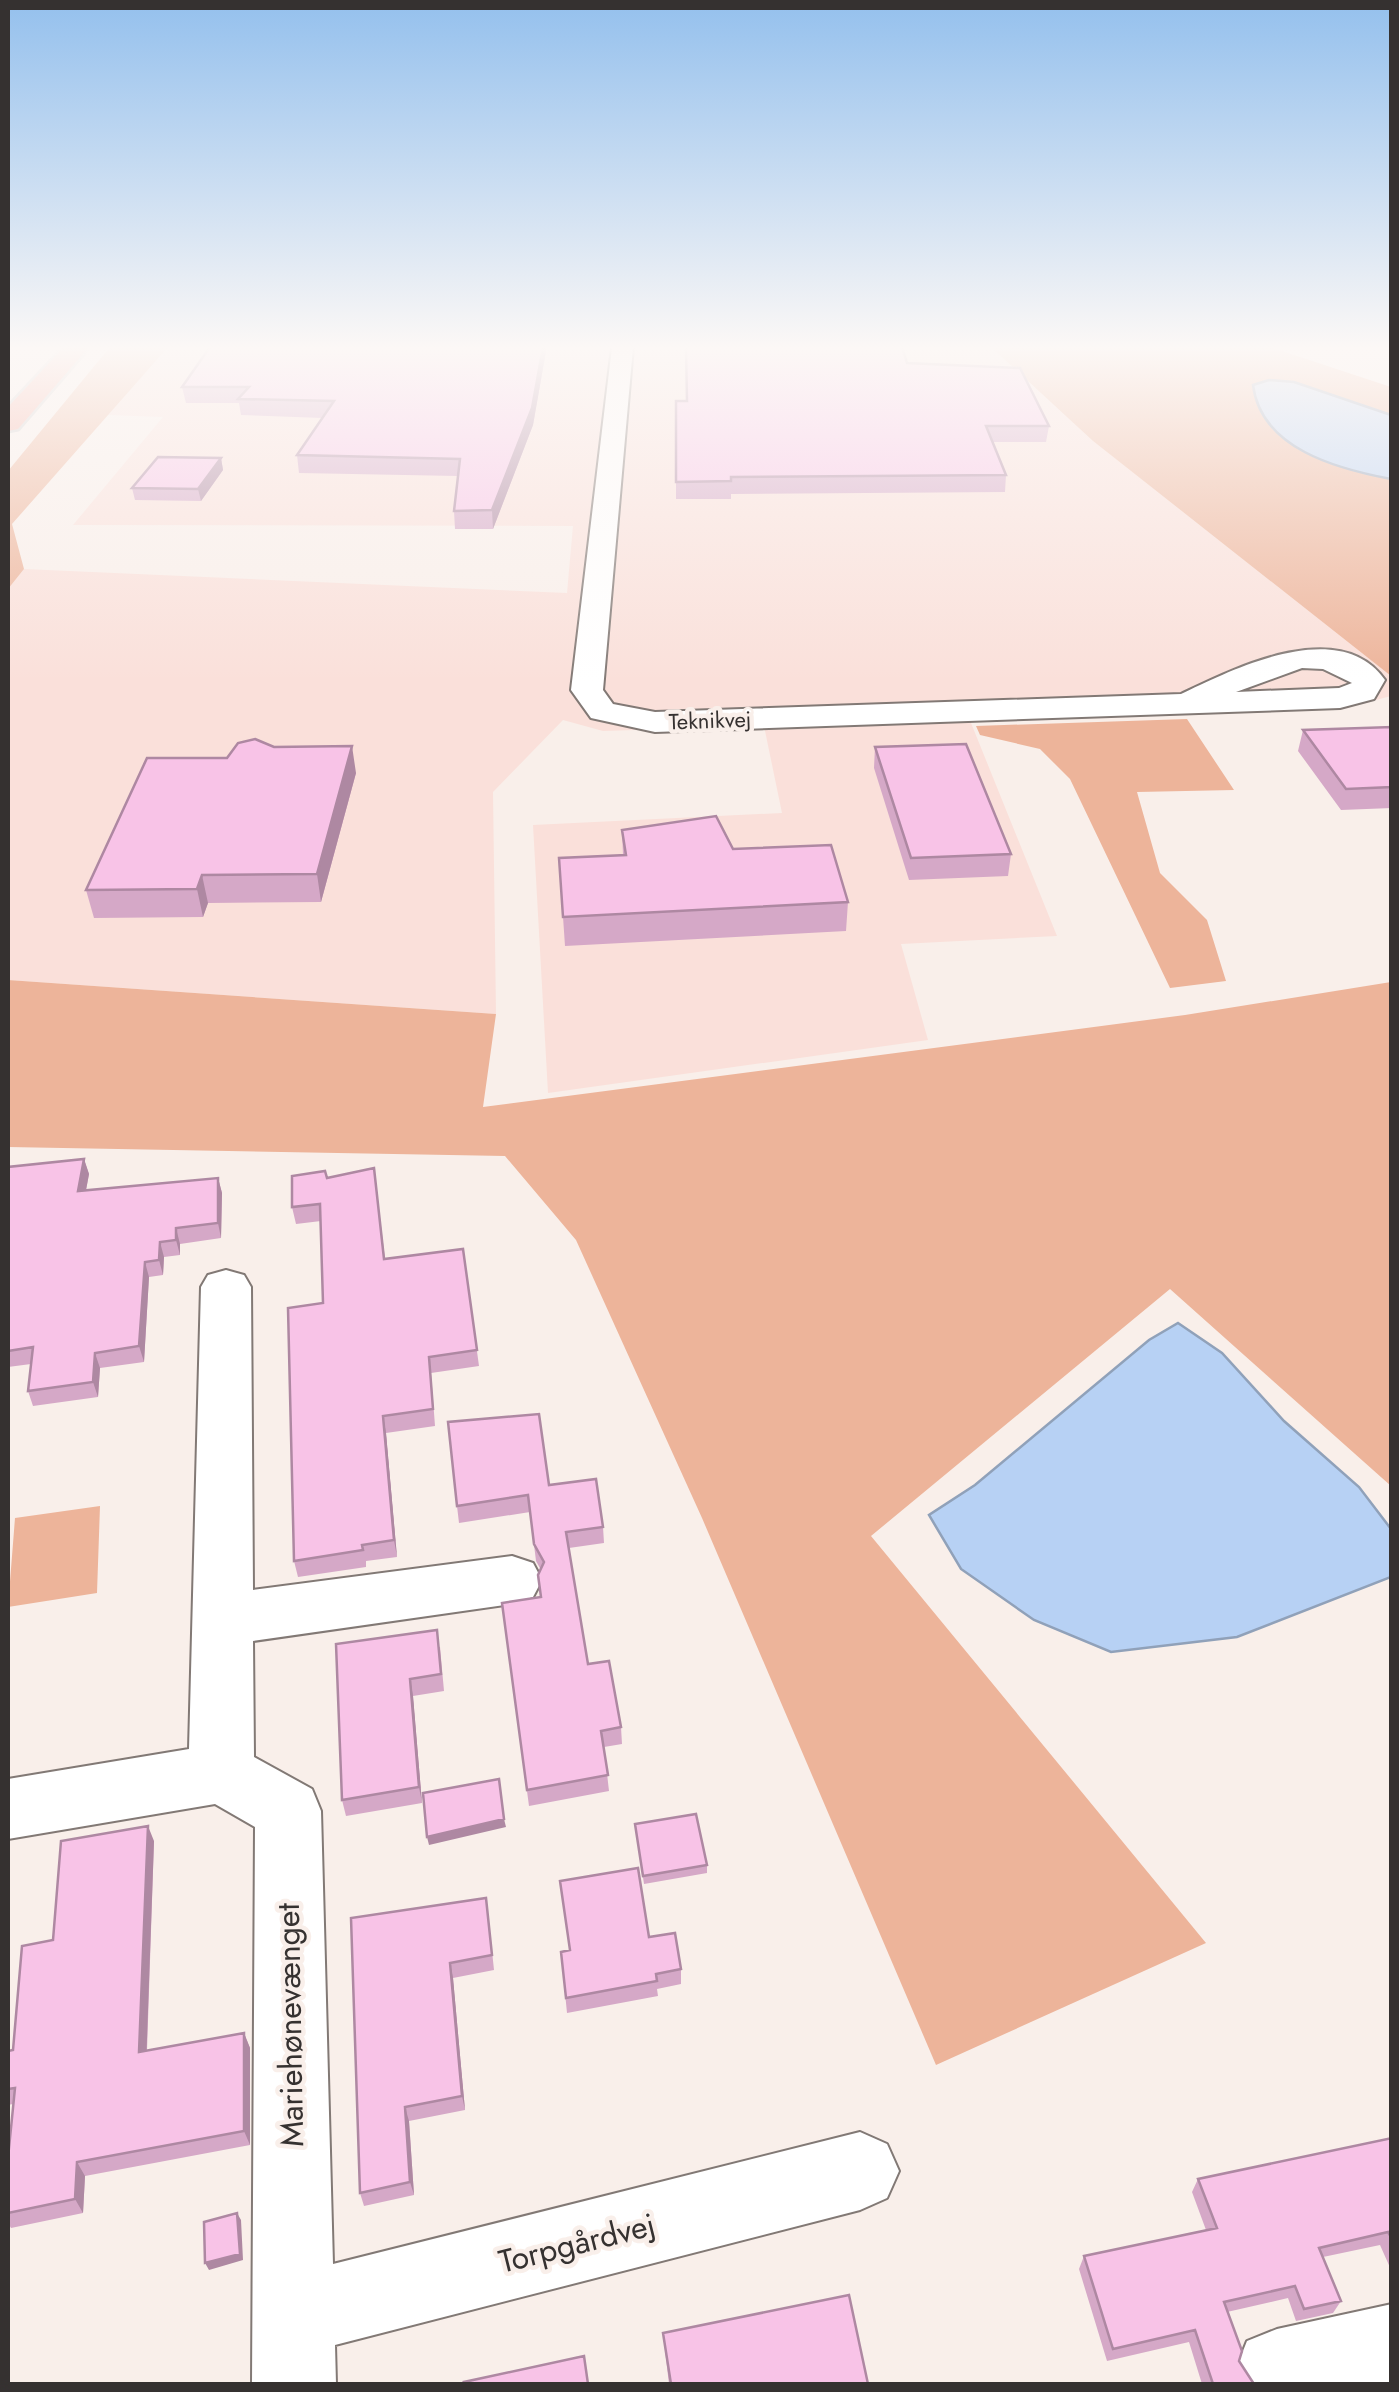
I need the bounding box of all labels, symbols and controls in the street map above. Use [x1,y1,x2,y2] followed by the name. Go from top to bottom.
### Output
[668,703,752,737] street label: Teknikvej
[265,1902,315,2147] street label: Mariehønevænget
[494,2201,660,2285] street label: Torpgårdvej

